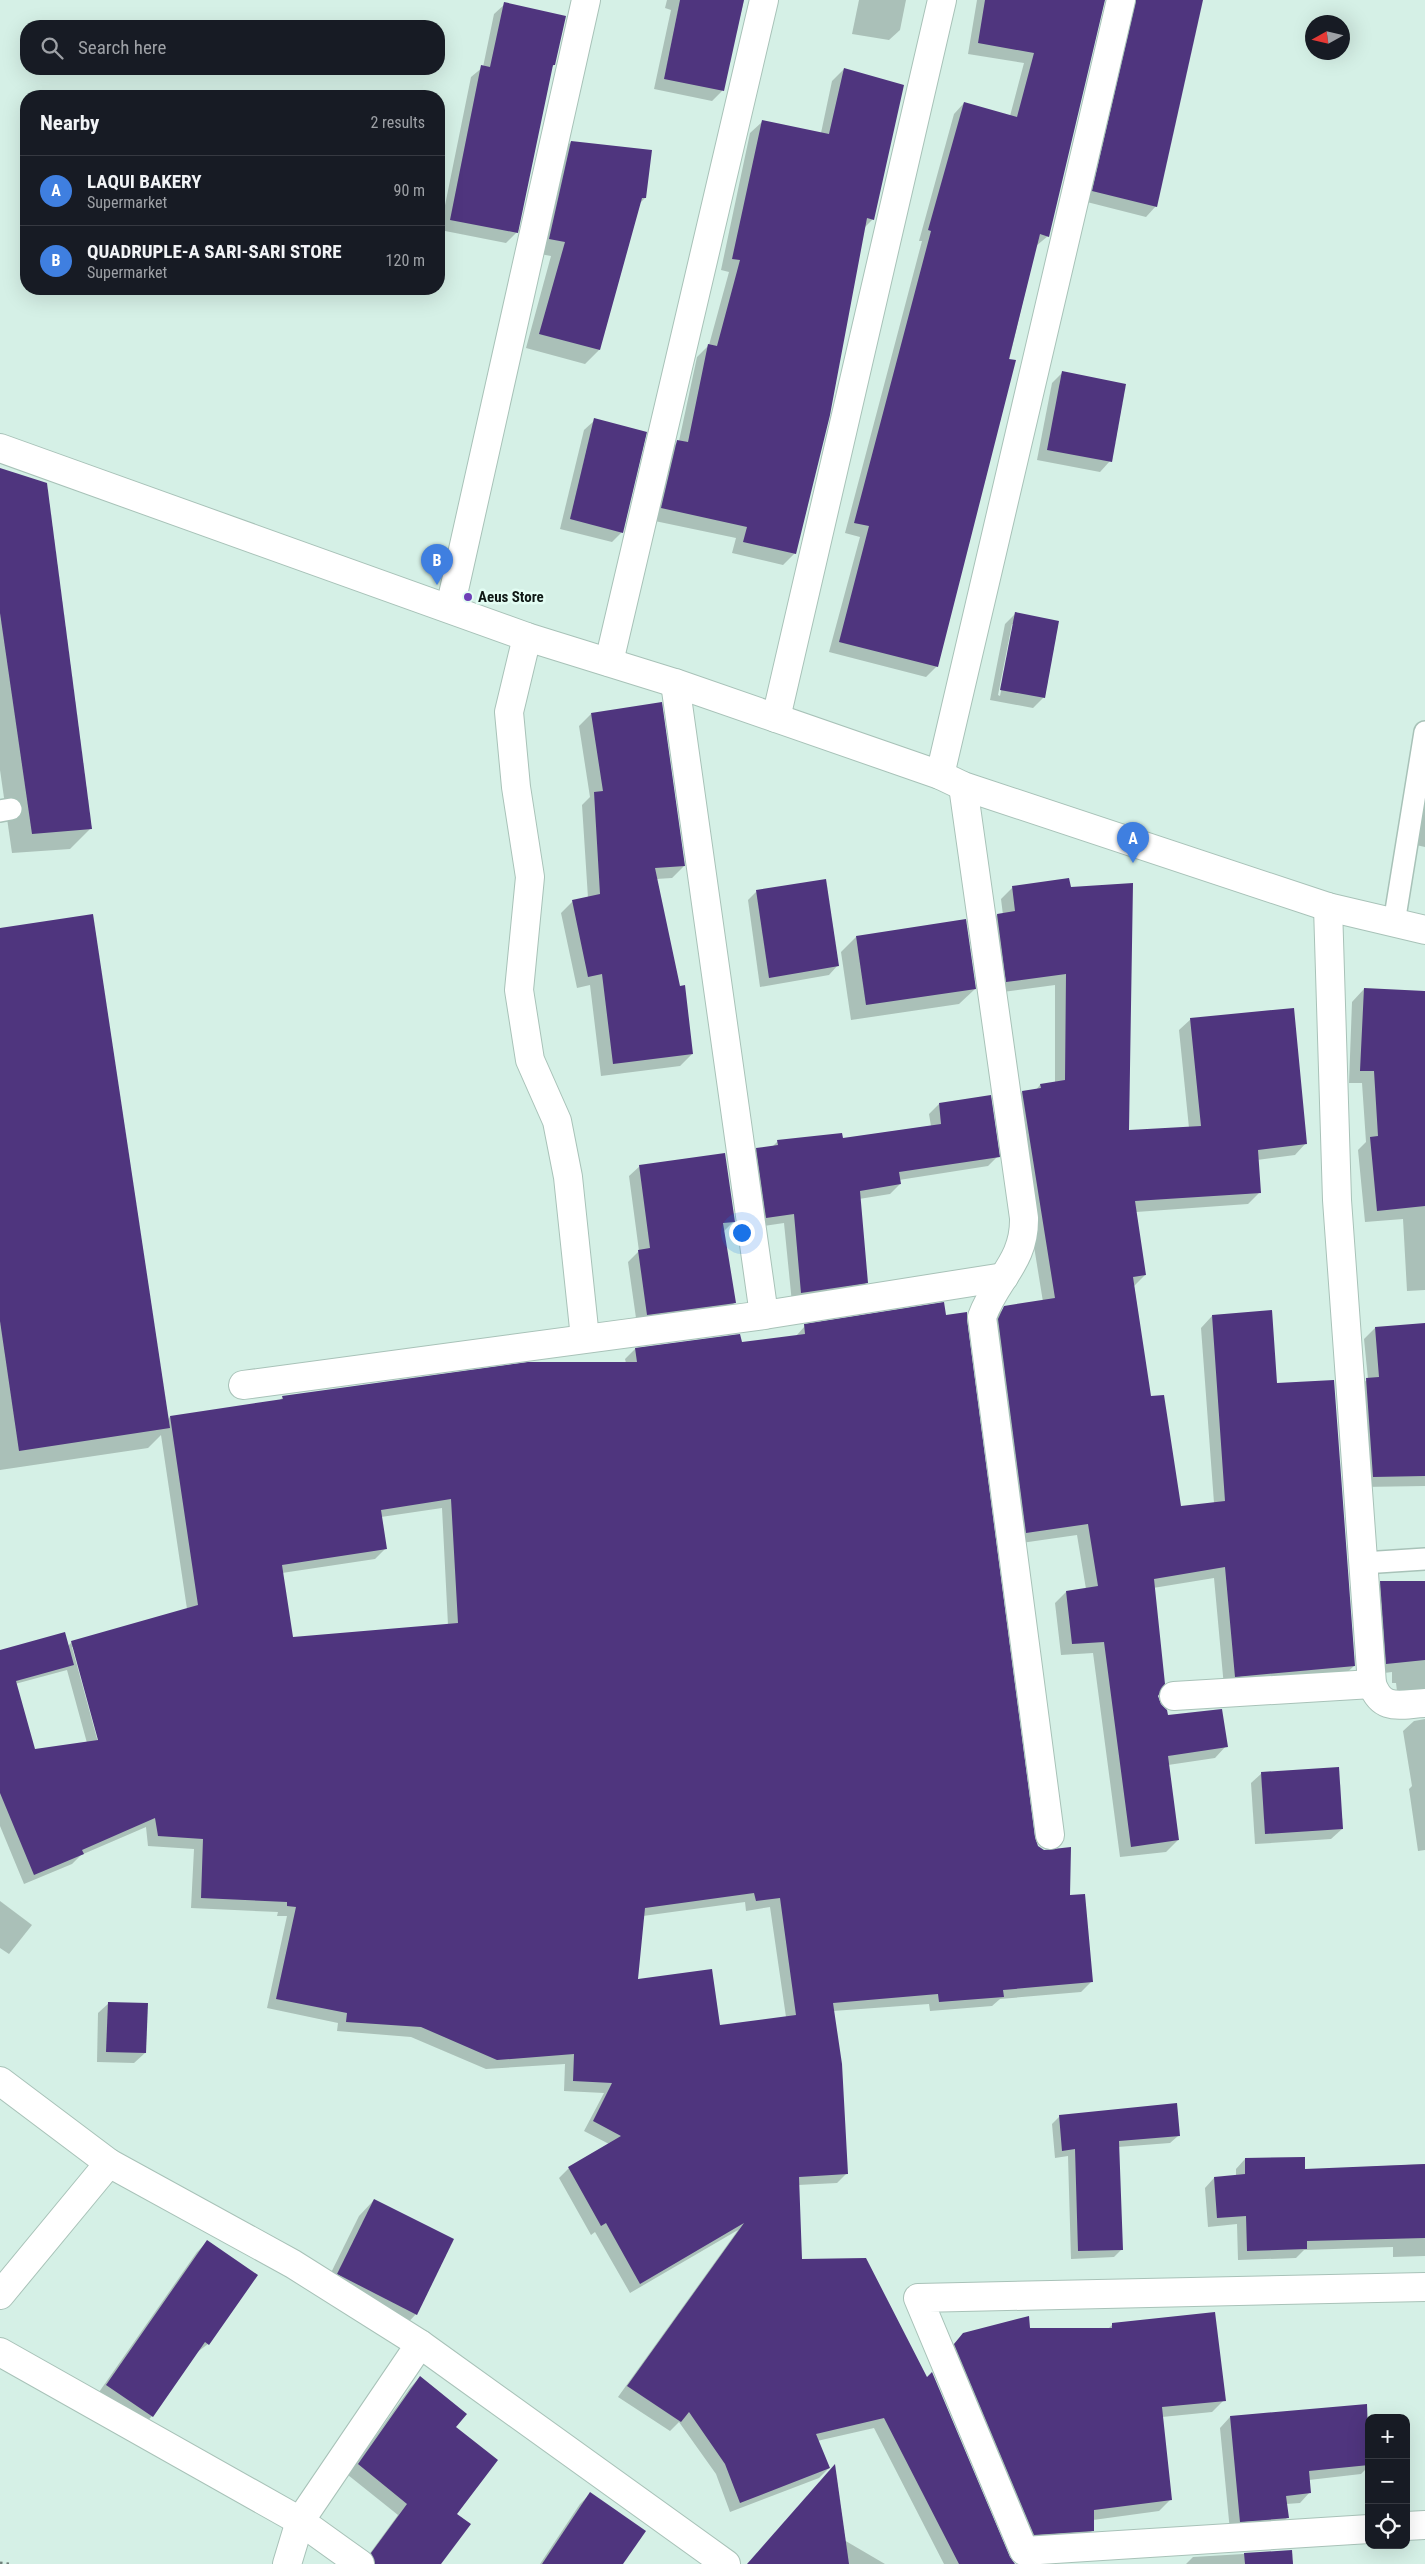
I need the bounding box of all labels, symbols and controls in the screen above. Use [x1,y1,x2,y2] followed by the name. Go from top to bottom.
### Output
[1305,15,1350,60] north arrow
[20,20,445,75] search box
[38,34,66,62] icon: search
[78,36,166,59] text: Search here
[40,111,99,135] text: Nearby
[370,113,425,132] text: 2 results
[87,170,201,193] text: LAQUI BAKERY
[51,181,61,200] text: A
[393,181,425,200] text: 90 m
[87,193,167,212] text: Supermarket
[87,240,342,263] text: QUADRUPLE-A SARI-SARI STORE
[52,251,60,270] text: B
[386,251,425,270] text: 120 m
[87,263,167,282] text: Supermarket
[421,544,453,585] pin: B
[478,588,544,606] place label: Aeus Store
[462,591,474,603] marker: Aeus Store
[1117,822,1149,863] pin: A
[729,1220,755,1246] your location
[1365,2414,1410,2549] map controls
[1365,2414,1410,2459] button: +
[1365,2459,1410,2504] button: −
[1365,2504,1410,2549] button: locate

